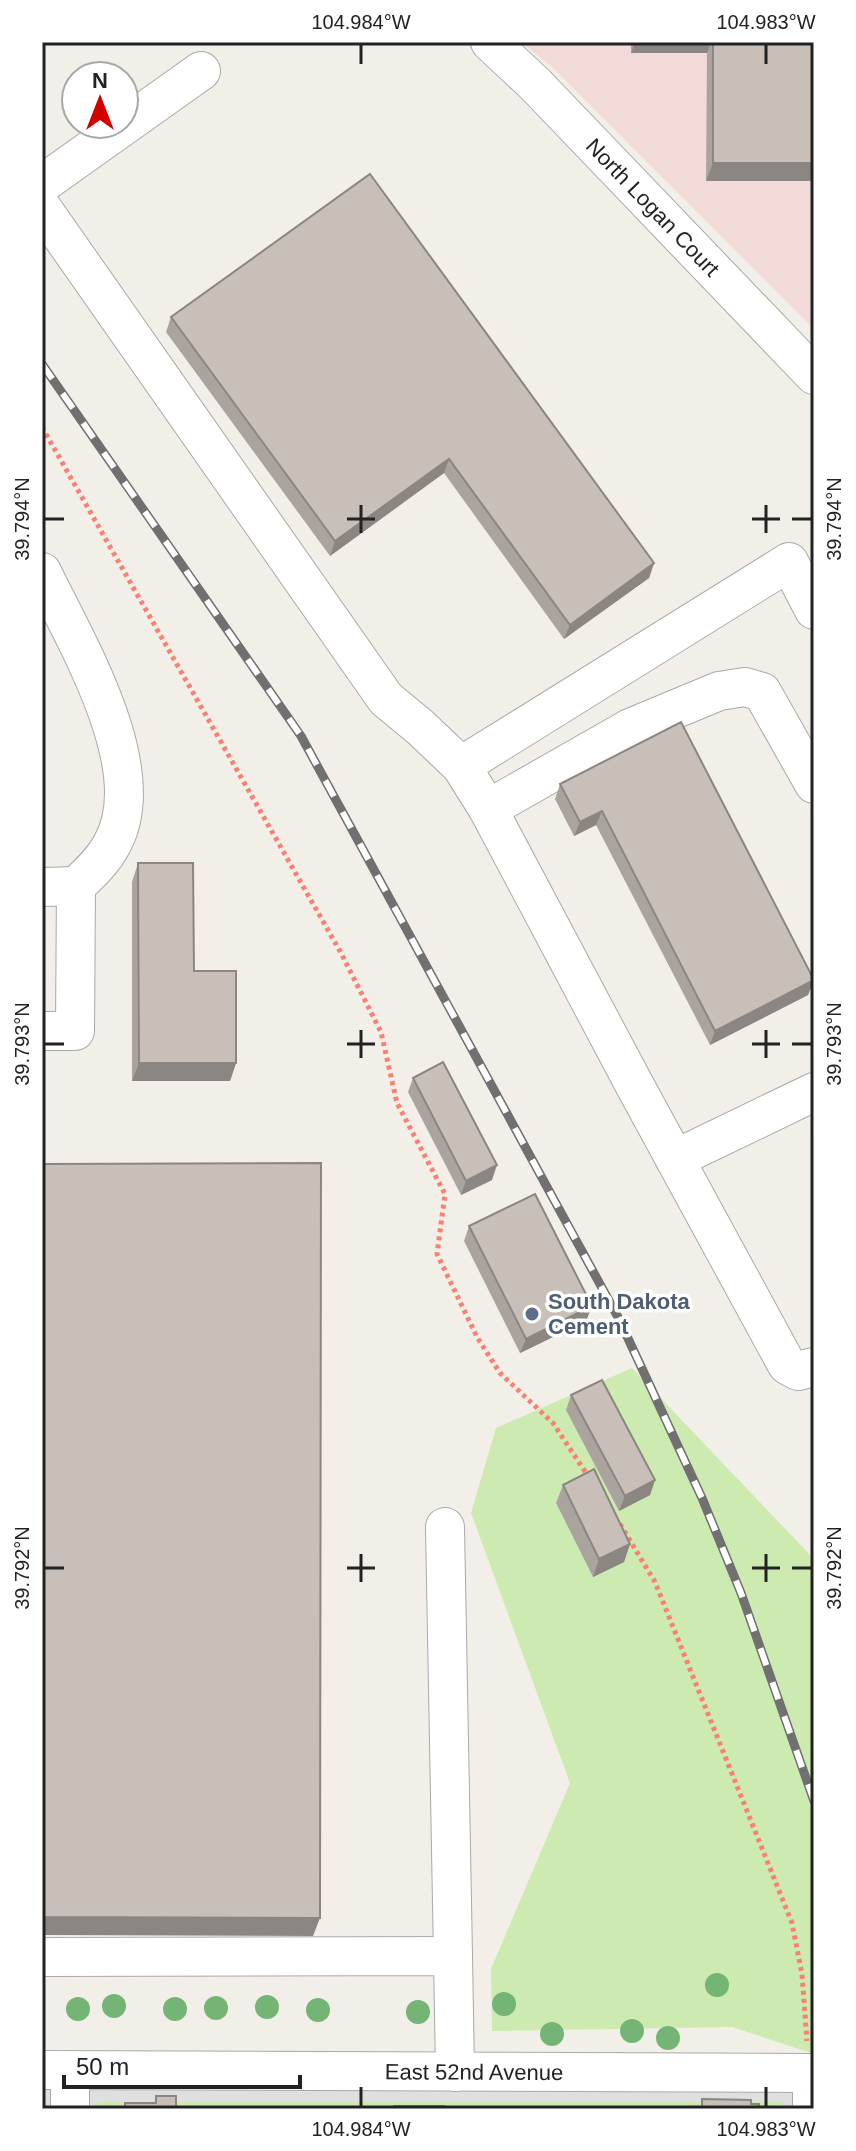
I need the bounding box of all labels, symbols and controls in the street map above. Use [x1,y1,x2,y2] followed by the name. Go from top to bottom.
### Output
[311,11,411,33] text: 104.984°W
[716,11,816,33] text: 104.983°W
[60,60,140,140] north arrow
[92,68,108,93] text: N
[581,133,724,281] street label: North Logan Court
[11,477,33,561] text: 39.794°N
[823,477,845,561] text: 39.794°N
[11,1002,33,1086] text: 39.793°N
[823,1002,845,1086] text: 39.793°N
[548,1289,691,1339] place label: South Dakota Cement
[523,1305,541,1323] marker: South Dakota Cement
[11,1526,33,1610] text: 39.792°N
[823,1526,845,1610] text: 39.792°N
[64,2039,300,2089] scale bar
[76,2053,129,2080] text: 50 m
[385,2059,563,2085] street label: East 52nd Avenue
[311,2118,411,2140] text: 104.984°W
[716,2118,816,2140] text: 104.983°W

